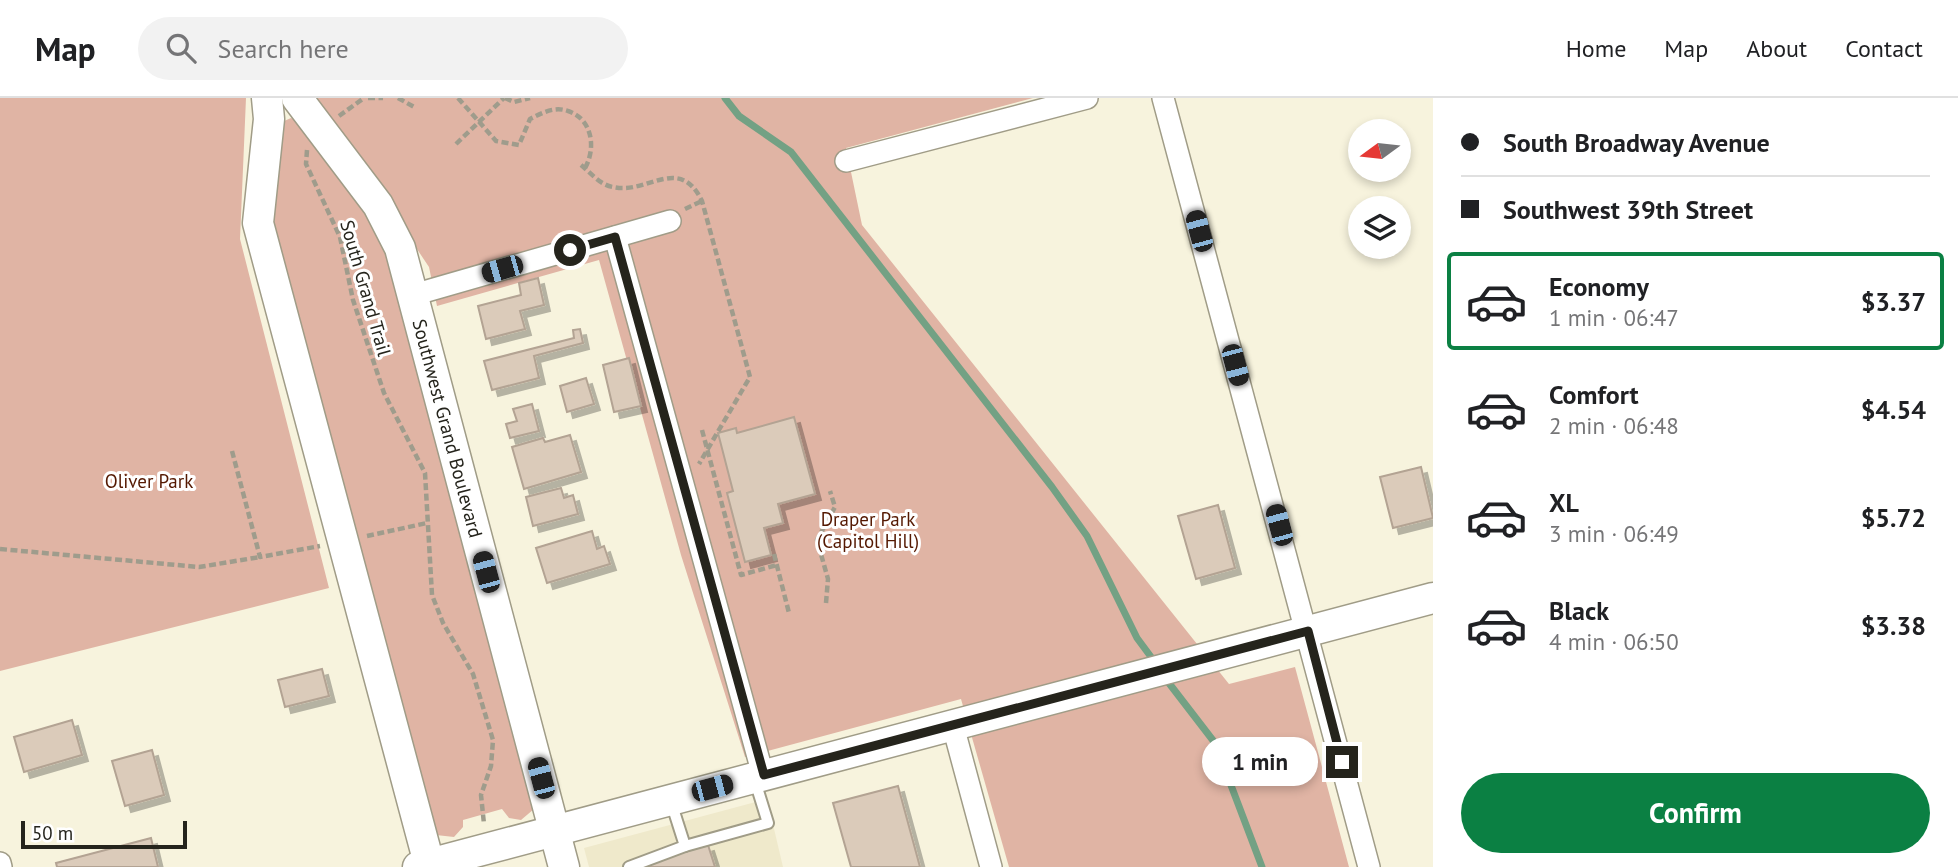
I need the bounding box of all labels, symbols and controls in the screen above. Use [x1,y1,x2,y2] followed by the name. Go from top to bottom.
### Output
[138,17,628,80] search box
[35,27,96,70] text: Map
[162,29,200,67] icon: search
[218,32,349,65] text: Search here
[1566,33,1626,64] text: Home
[1664,33,1708,64] text: Map
[1746,33,1807,64] text: About
[1845,33,1923,64] text: Contact
[1348,119,1410,182] north arrow
[1348,119,1411,259] map controls
[1503,126,1770,159] text: South Broadway Avenue
[1503,193,1753,226] text: Southwest 39th Street
[1348,196,1411,259] button: layers
[1184,208,1215,254] car
[335,217,397,359] street label: South Grand Trail
[554,234,586,266] route start
[479,253,526,285] car
[1465,270,1528,333] icon: car
[1549,270,1649,303] text: Economy
[1861,285,1926,318] text: $3.37
[1549,303,1679,332] text: 1 min · 06:47
[407,316,488,540] street label: Southwest Grand Boulevard
[1220,342,1251,388] car
[1465,378,1528,441] icon: car
[1549,378,1639,411] text: Comfort
[1861,393,1926,426] text: $4.54
[1549,411,1679,440] text: 2 min · 06:48
[105,469,193,493] park label: Oliver Park
[1465,486,1528,549] icon: car
[1549,486,1579,519] text: XL
[1861,501,1926,534] text: $5.72
[1264,502,1295,548] car
[817,507,919,553] park label: Draper Park (Capitol Hill)
[1549,519,1679,548] text: 3 min · 06:49
[471,549,502,595] car
[1465,594,1528,657] icon: car
[1549,594,1609,627] text: Black
[1861,609,1926,642] text: $3.38
[1549,627,1679,656] text: 4 min · 06:50
[1202,738,1318,786] callout: 1 min
[1326,746,1358,778] route end
[1232,747,1288,776] text: 1 min
[526,755,557,801] car
[689,772,736,804] car
[1461,773,1930,853] button: Confirm
[21,818,187,850] scale bar
[32,821,73,845] text: 50 m

